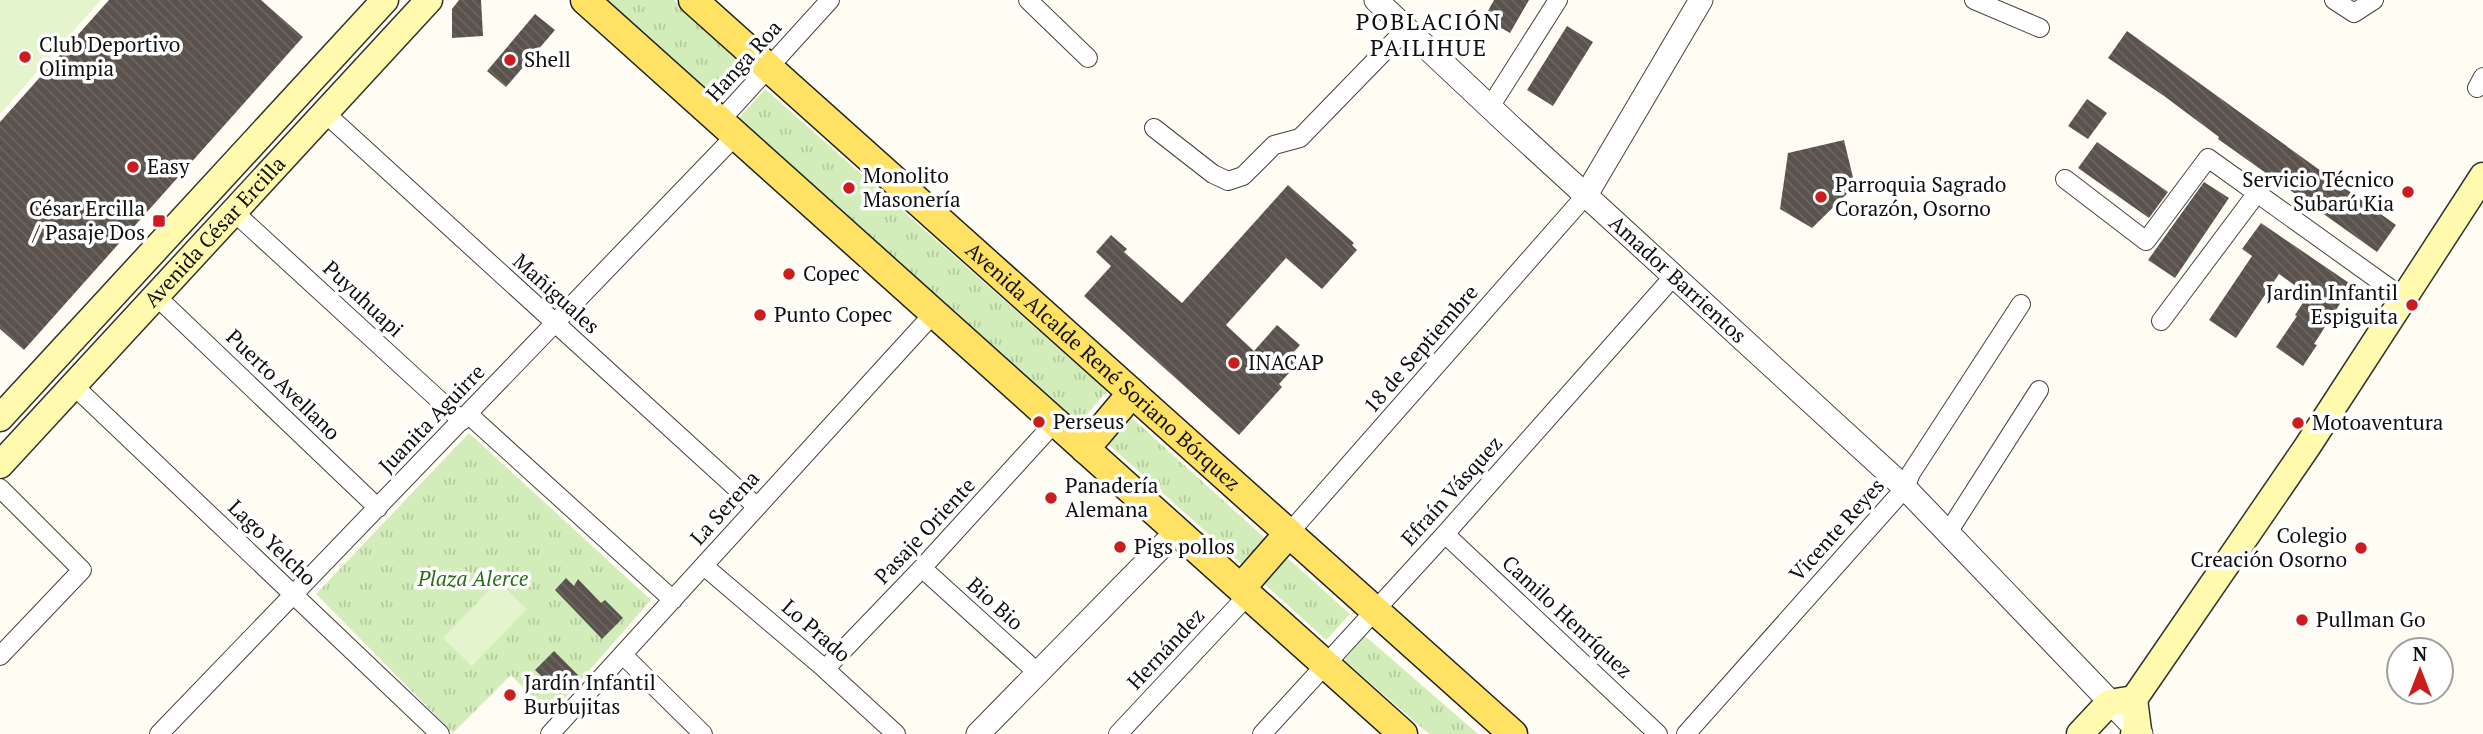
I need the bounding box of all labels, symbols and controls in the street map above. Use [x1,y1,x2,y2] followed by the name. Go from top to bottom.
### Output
[1356,6,1502,63] district label: POBLACIÓN PAILIHUE
[699,13,787,107] street label: Hanga Roa
[39,30,180,82] place label: Club Deportivo Olimpia
[524,45,571,73] place label: Shell
[17,49,33,65] marker: Club Deportivo Olimpia
[502,52,518,68] marker: Shell
[137,149,291,313] street label: Avenida César Ercilla
[147,152,190,180] place label: Easy
[125,159,141,175] marker: Easy
[863,161,961,213] place label: Monolito Masonería
[2242,165,2394,217] place label: Servicio Técnico Subarú Kia
[1835,170,2006,222] place label: Parroquia Sagrado Corazón, Osorno
[841,180,857,196] marker: Monolito Masonería
[2400,184,2416,200] marker: Servicio Técnico Subarú Kia
[1813,189,1829,205] marker: Parroquia Sagrado Corazón, Osorno
[29,194,145,246] place label: César Ercilla / Pasaje Dos
[1603,208,1753,349] street label: Amador Barrientos
[151,213,167,229] marker: César Ercilla / Pasaje Dos
[960,236,1247,497] street label: Avenida Alcalde René Soriano Bórquez
[507,247,606,340] street label: Mañiguales
[317,254,410,343] street label: Puyuhuapi
[803,259,860,287] place label: Copec
[781,266,797,282] marker: Copec
[1357,278,1484,418] street label: 18 de Septiembre
[2266,278,2398,330] place label: Jardin Infantil Espiguita
[2404,297,2420,313] marker: Jardin Infantil Espiguita
[774,300,892,328] place label: Punto Copec
[752,307,768,323] marker: Punto Copec
[221,323,347,446] street label: Puerto Avellano
[1248,348,1324,376] place label: INACAP
[1226,355,1242,371] marker: INACAP
[372,358,490,479] street label: Juanita Aguirre
[1053,407,1124,435] place label: Perseus
[2312,408,2444,436] place label: Motoaventura
[1031,414,1047,430] marker: Perseus
[2290,415,2306,431] marker: Motoaventura
[1394,429,1508,551] street label: Efraín Vásquez
[683,464,765,550] street label: La Serena
[868,471,981,590] street label: Pasaje Oriente
[1065,471,1159,523] place label: Panadería Alemana
[1782,472,1890,587] street label: Vicente Reyes
[1043,490,1059,506] marker: Panadería Alemana
[223,493,323,591] street label: Lago Yelcho
[2191,521,2347,573] place label: Colegio Creación Osorno
[1134,532,1235,560] place label: Pigs pollos
[1112,539,1128,555] marker: Pigs pollos
[2353,540,2369,556] marker: Colegio Creación Osorno
[1497,549,1639,684] street label: Camilo Henríquez
[417,564,529,592] park label: Plaza Alerce
[961,570,1030,636] street label: Bio Bio
[776,593,857,668] street label: Lo Prado
[1120,602,1210,695] street label: Hernández
[2316,605,2426,633] place label: Pullman Go
[2294,612,2310,628] marker: Pullman Go
[2385,636,2455,706] north arrow
[2413,641,2428,666] text: N
[524,668,656,720] place label: Jardín Infantil Burbujitas
[502,687,518,703] marker: Jardín Infantil Burbujitas

